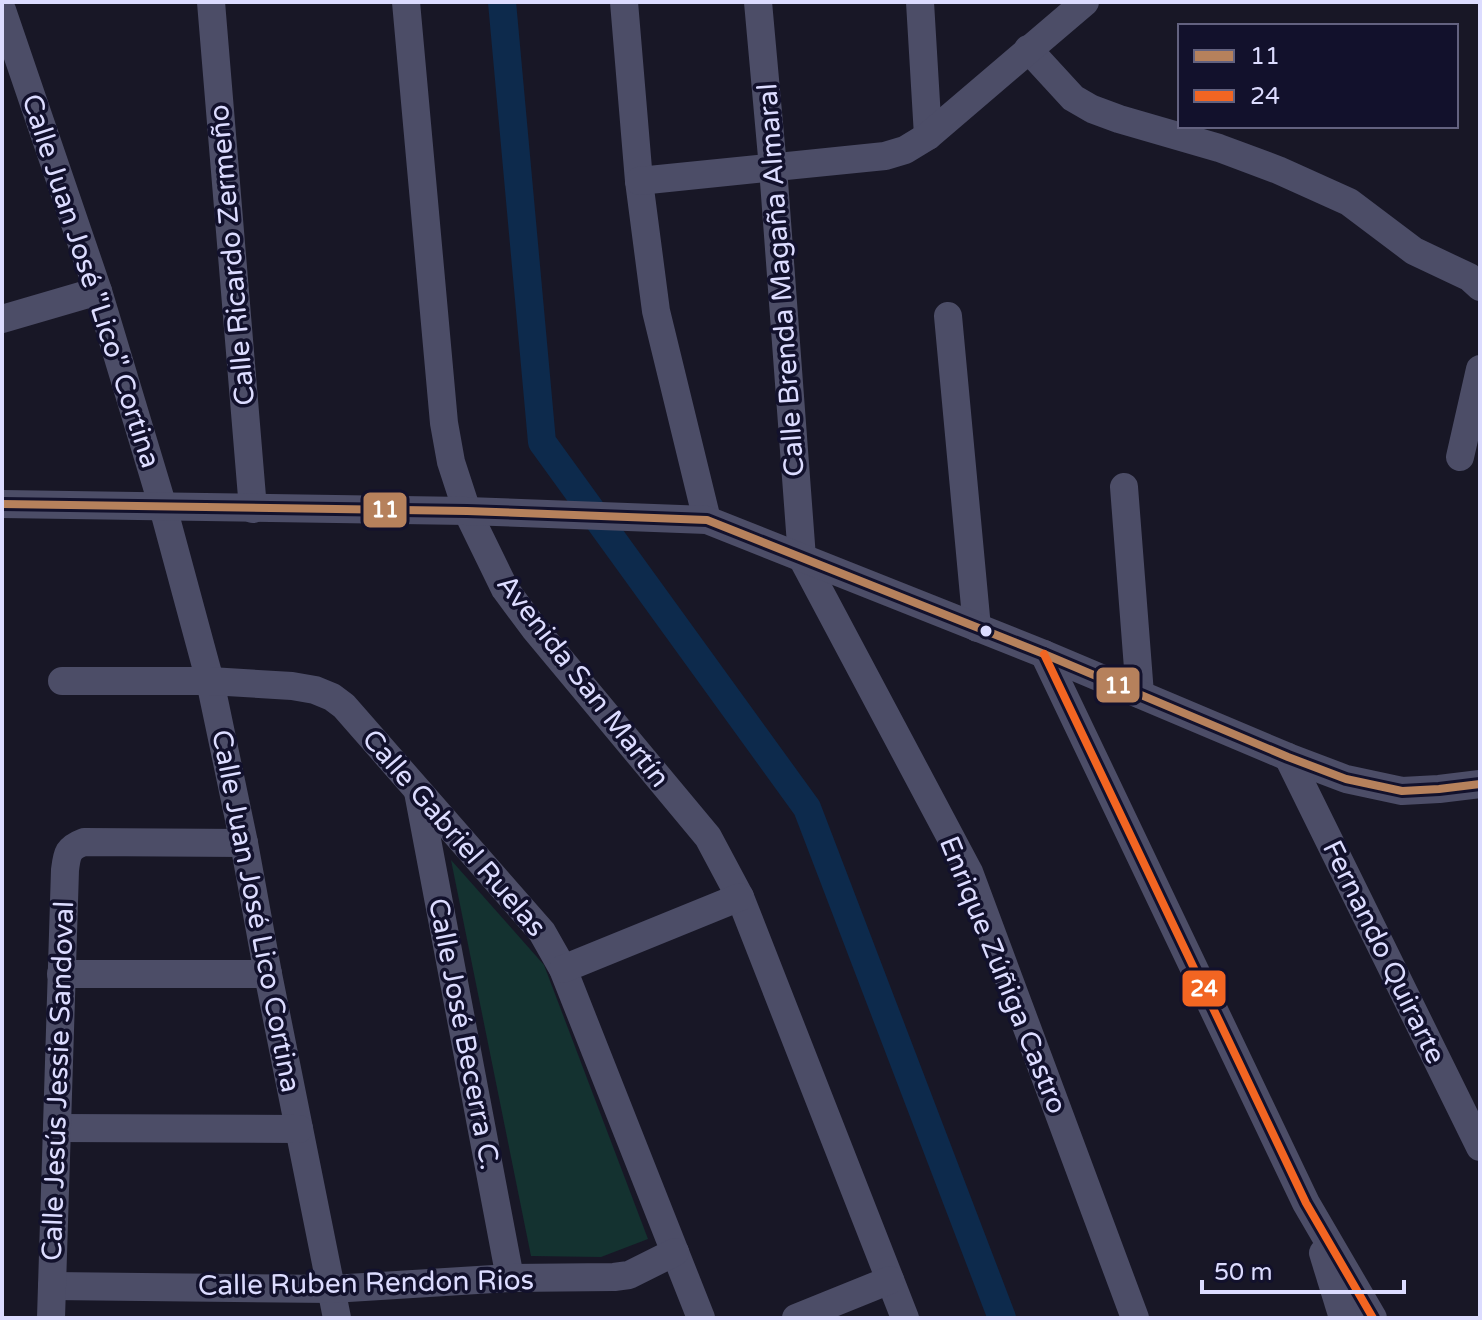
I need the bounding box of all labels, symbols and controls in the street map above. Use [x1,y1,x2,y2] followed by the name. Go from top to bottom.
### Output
[1178,24,1458,128] legend
[1250,42,1280,71] text: 11
[750,82,812,478] street label: Calle Brenda Magaña Almaral
[1250,82,1280,111] text: 24
[14,90,168,472] street label: Calle Juan José "Lico" Cortina
[202,103,262,407] street label: Calle Ricardo Zermeño
[362,491,408,529] line badge: 11
[371,497,399,523] text: 11
[489,568,677,794] street label: Avenida San Martín
[978,623,994,639] unlabelled marker
[1095,666,1141,704] line badge: 11
[1104,673,1132,699] text: 11
[355,722,553,944] street label: Calle Gabriel Ruelas
[204,727,308,1095] street label: Calle Juan José Lico Cortina
[932,831,1074,1119] street label: Enrique Zúñiga Castro
[1315,835,1453,1069] street label: Fernando Quirarte
[421,895,507,1173] street label: Calle José Becerra C.
[35,900,81,1262] street label: Calle Jesús Jessie Sandoval
[1181,969,1227,1008] line badge: 24
[1190,976,1218,1002] text: 24
[1202,1244,1404,1294] scale bar
[1214,1258,1272,1287] text: 50 m
[198,1263,534,1303] street label: Calle Ruben Rendon Rios

